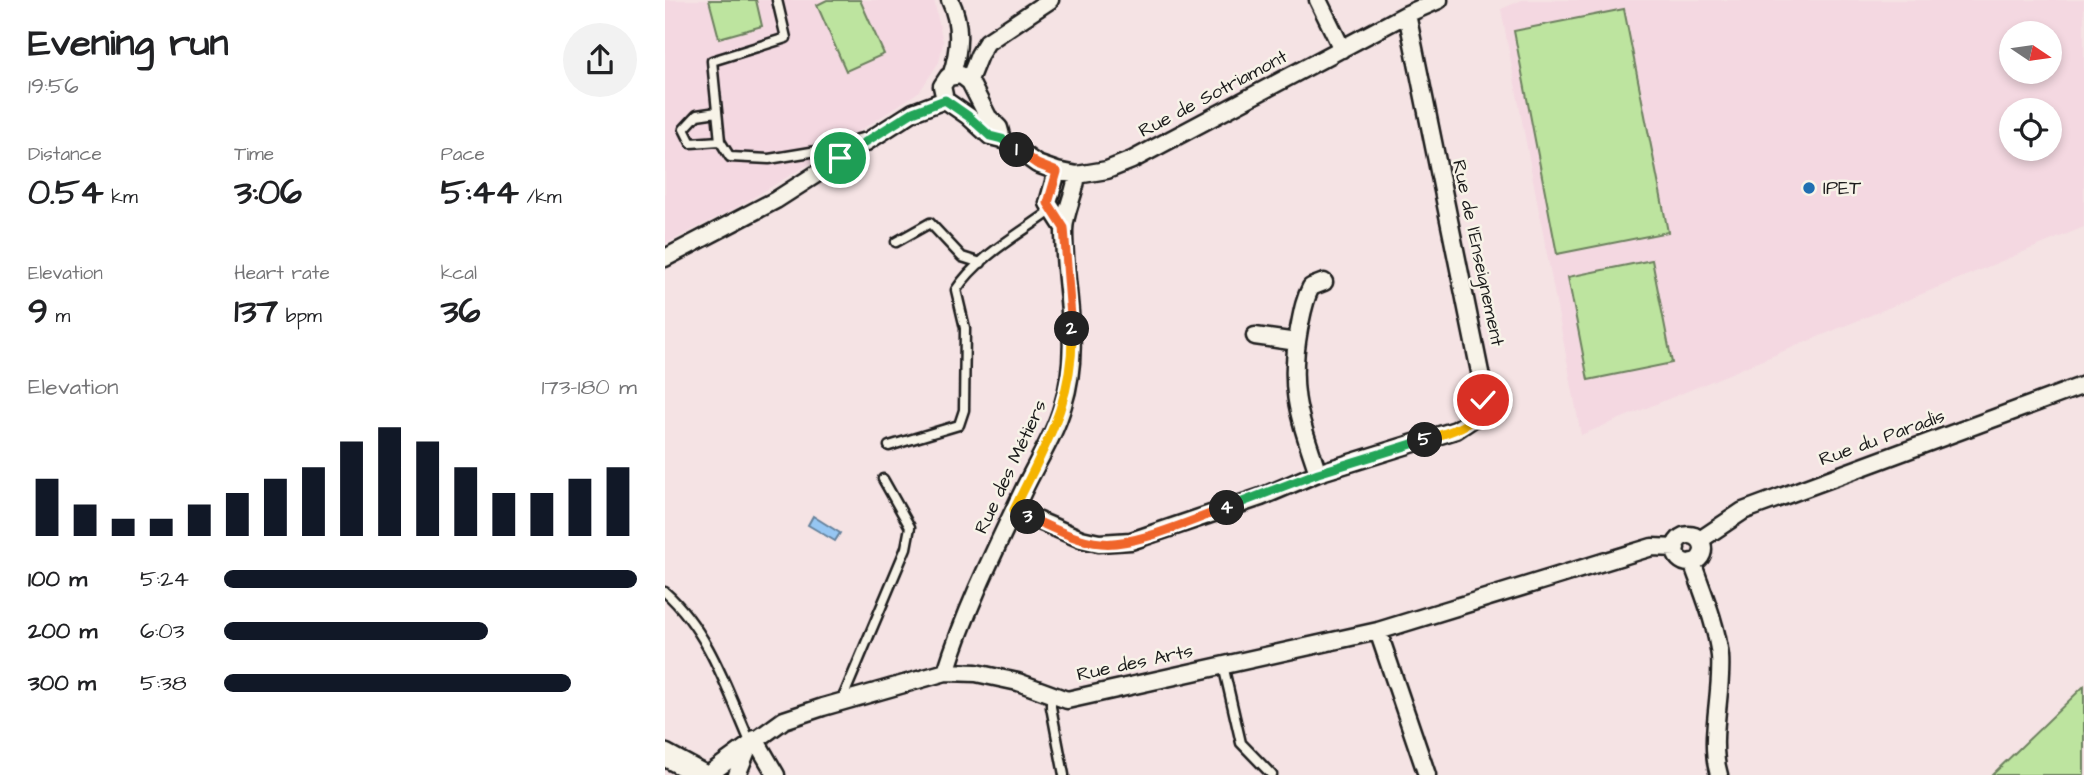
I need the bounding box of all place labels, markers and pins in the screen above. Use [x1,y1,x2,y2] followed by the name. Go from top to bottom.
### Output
[810,128,870,188] pin
[999,132,1035,168] pin: 1
[1823,175,1861,202] place label: IPET
[1801,180,1817,196] marker: IPET
[1055,312,1089,346] pin: 2
[1453,370,1513,430] pin
[1407,422,1443,458] pin: 5
[1209,490,1245,526] pin: 4
[1011,500,1045,534] pin: 3

